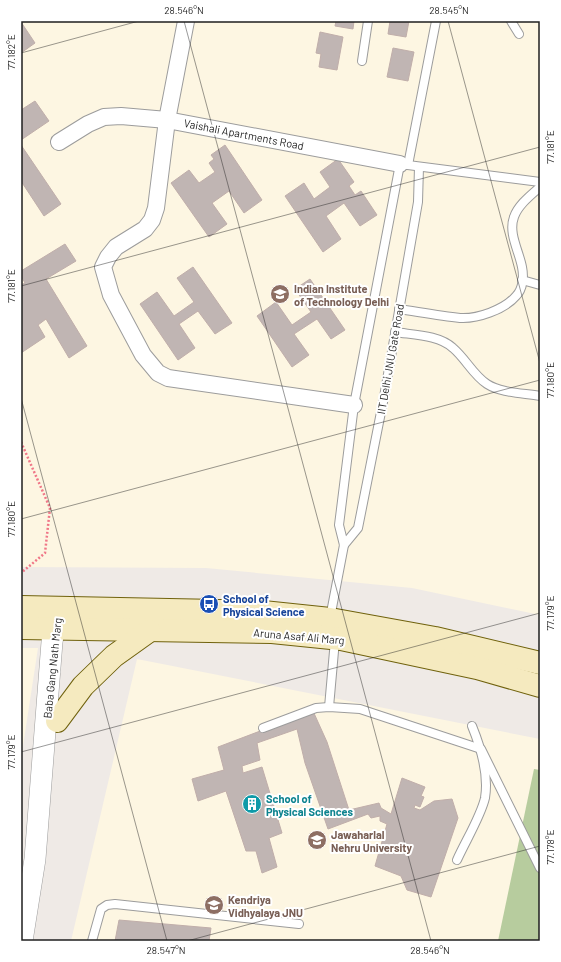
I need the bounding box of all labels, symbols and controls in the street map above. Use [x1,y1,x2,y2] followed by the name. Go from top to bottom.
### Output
[164,4,204,16] text: 28.546°N
[429,4,469,16] text: 28.545°N
[5,34,17,70] text: 77.182°E
[183,116,305,152] street label: Vaishali Apartments Road
[544,130,556,164] text: 77.181°E
[5,269,17,303] text: 77.181°E
[294,282,389,308] place label: Indian Institute of Technology Delhi
[269,283,291,305] school or university icon: Indian Institute of Technology Delhi
[374,303,406,415] street label: IIT Delhi JNU Gate Road
[544,362,556,398] text: 77.180°E
[5,501,17,537] text: 77.180°E
[223,592,305,618] place label: School of Physical Science
[198,593,220,615] bus stop icon: School of Physical Science
[544,595,556,631] text: 77.179°E
[40,617,64,719] street label: Baba Gang Nath Marg
[253,626,345,646] street label: Aruna Asaf Ali Marg
[5,734,17,770] text: 77.179°E
[266,792,353,818] place label: School of Physical Sciences
[241,793,263,815] building icon: School of Physical Sciences
[331,828,412,854] place label: Jawaharlal Nehru University
[306,829,328,851] school or university icon: Jawaharlal Nehru University
[544,829,556,865] text: 77.178°E
[228,893,303,919] place label: Kendriya Vidhyalaya JNU
[203,894,225,916] school or university icon: Kendriya Vidhyalaya JNU
[147,944,186,956] text: 28.547°N
[410,944,450,956] text: 28.546°N

